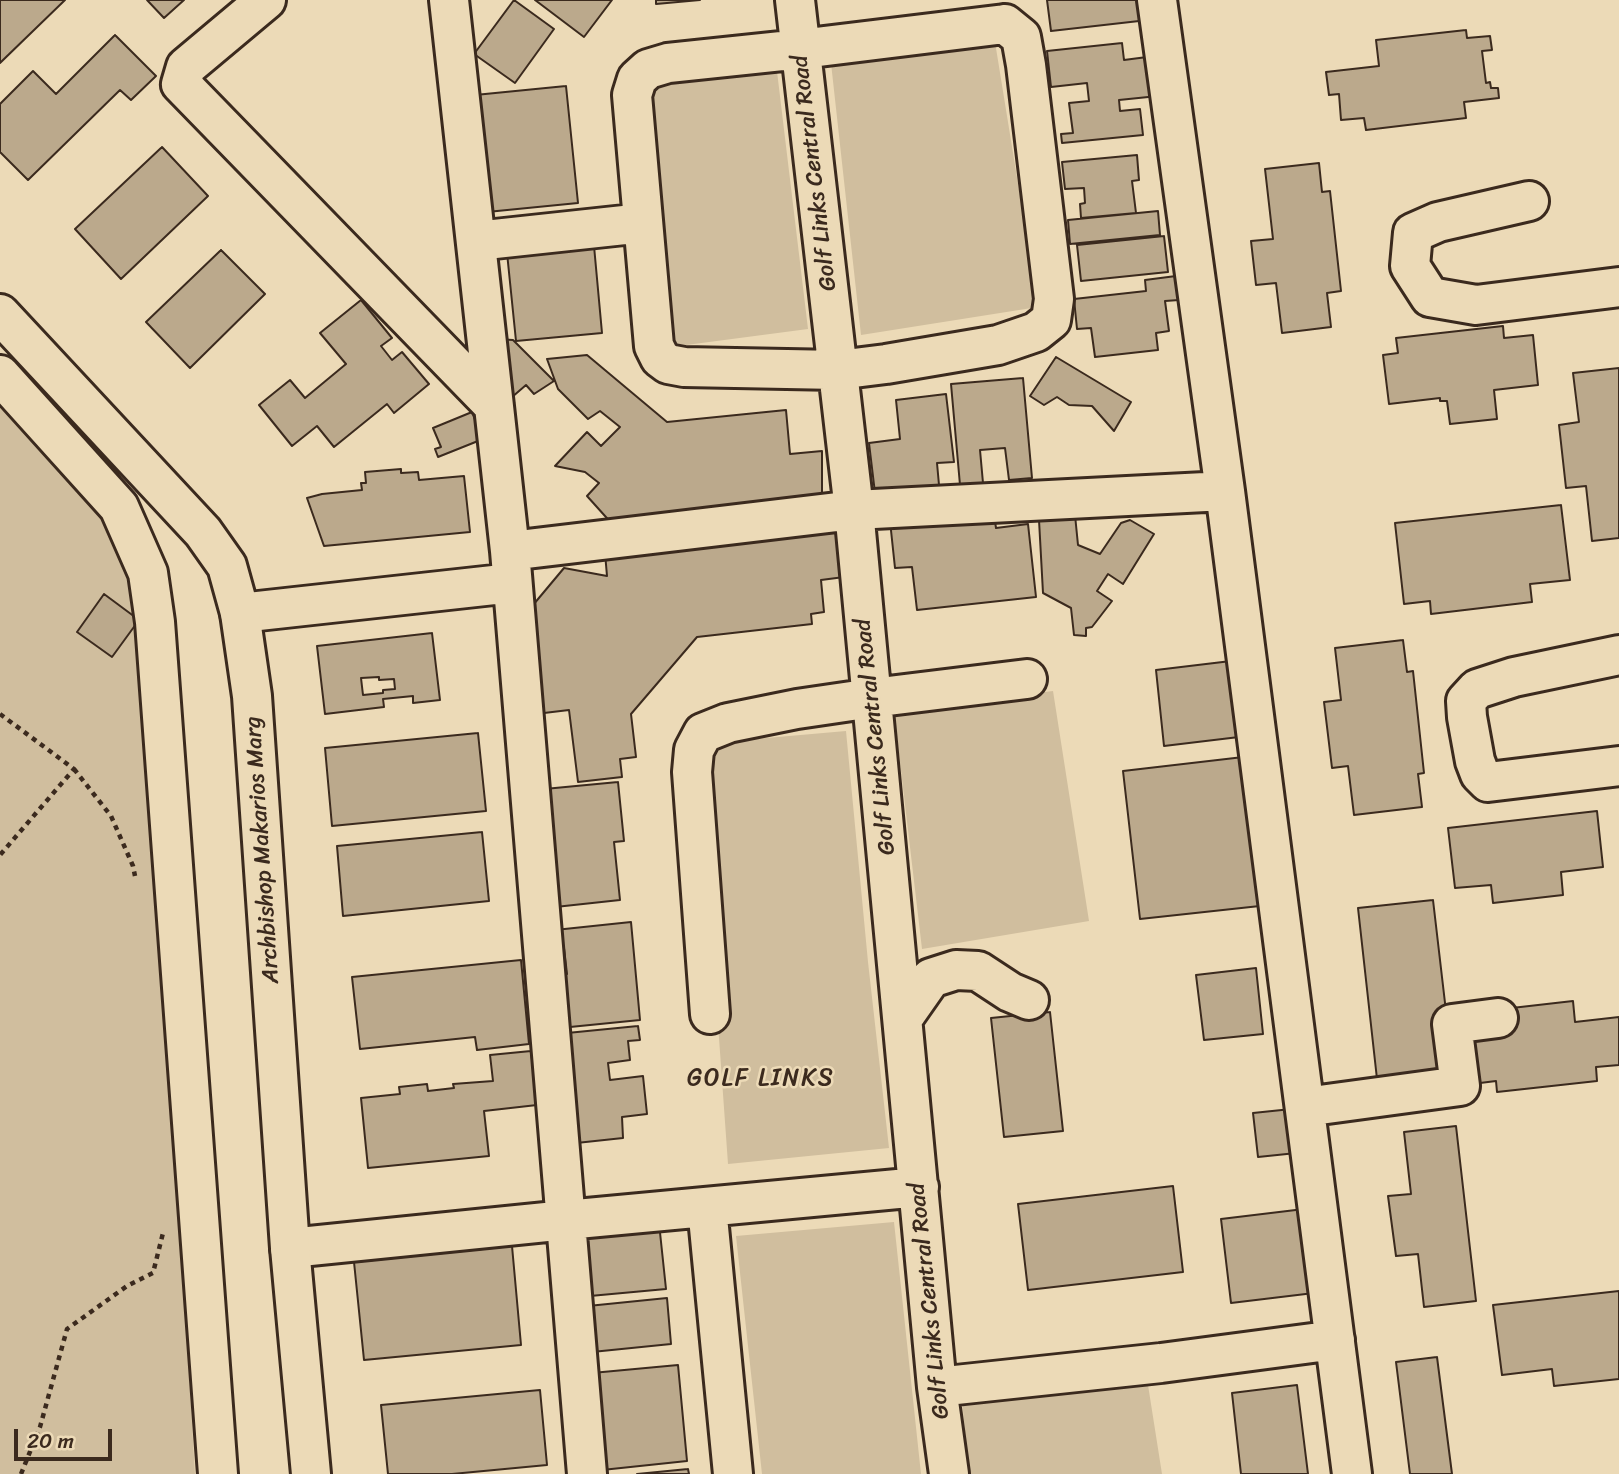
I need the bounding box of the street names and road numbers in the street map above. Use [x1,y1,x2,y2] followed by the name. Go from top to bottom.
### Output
[787,54,843,292] street label: Golf Links Central Road
[850,618,902,856] street label: Golf Links Central Road
[240,715,286,985] street label: Archbishop Makarios Marg
[904,1182,956,1420] street label: Golf Links Central Road

